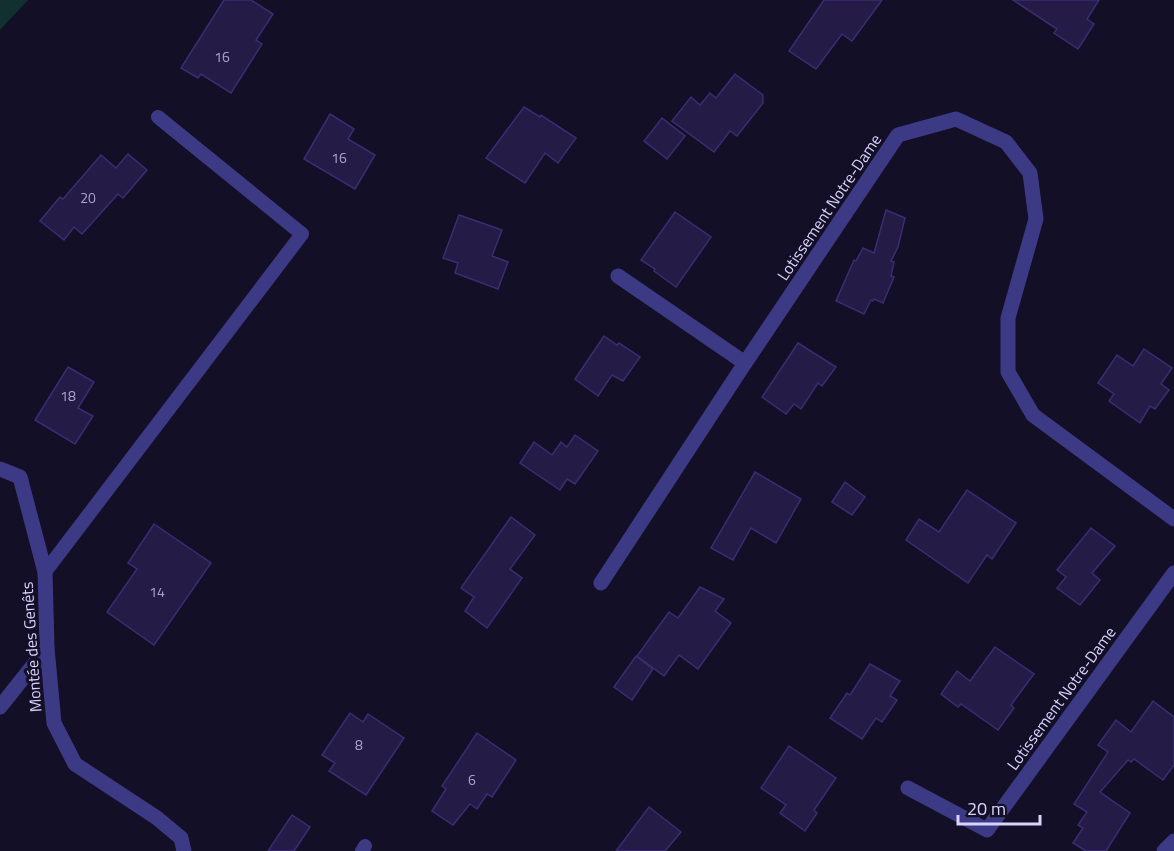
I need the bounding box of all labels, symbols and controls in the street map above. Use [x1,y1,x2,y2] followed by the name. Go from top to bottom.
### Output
[214,46,230,67] house number: 16
[771,129,887,285] street label: Lotissement Notre-Dame
[331,147,347,168] house number: 16
[80,187,96,208] house number: 20
[60,385,76,406] house number: 18
[14,581,48,713] street label: Montée des Genêts
[149,581,165,602] house number: 14
[1001,621,1121,775] street label: Lotissement Notre-Dame
[355,734,363,755] house number: 8
[468,769,476,790] house number: 6
[958,788,1040,826] scale bar
[967,795,1006,822] text: 20 m

